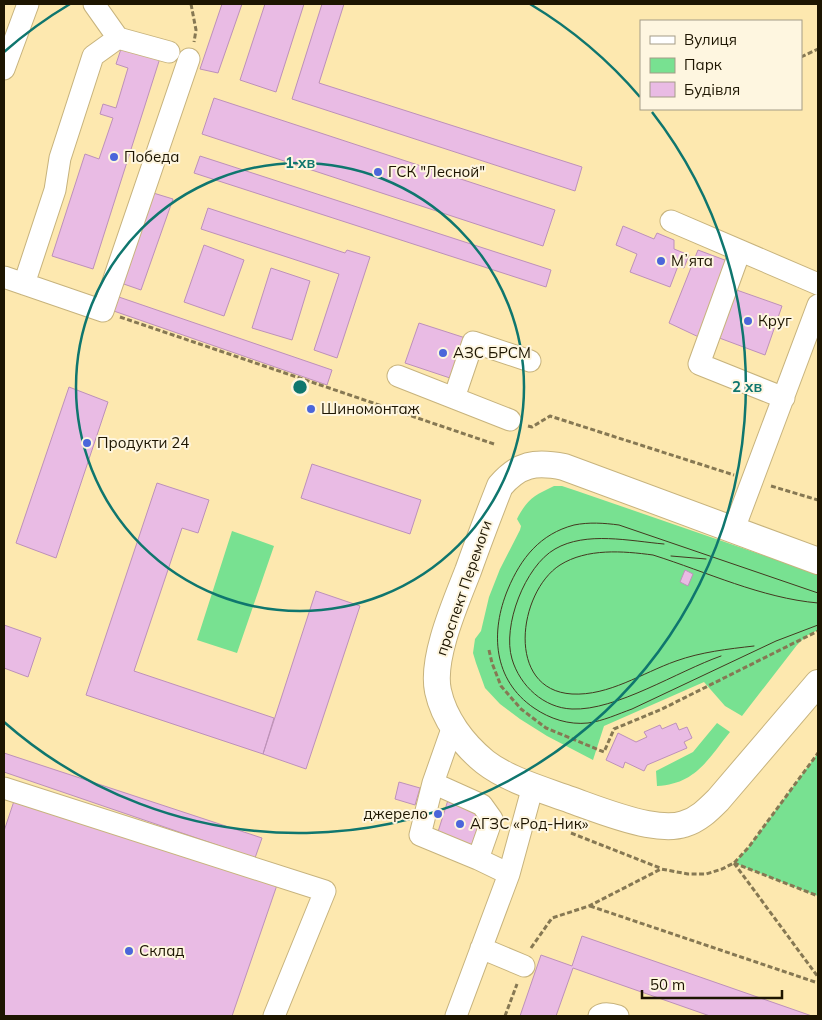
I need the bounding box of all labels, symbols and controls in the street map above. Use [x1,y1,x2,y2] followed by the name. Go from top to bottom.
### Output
[640,20,802,110] legend
[684,30,737,49] text: Вулиця
[684,55,723,74] text: Парк
[684,80,740,99] text: Будівля
[124,147,180,166] place label: Победа
[108,151,120,163] marker: Победа
[285,153,315,172] text: 1 хв
[388,162,485,181] place label: ГСК "Лесной"
[372,166,384,178] marker: ГСК "Лесной"
[671,251,713,270] place label: Мʼята
[655,255,667,267] marker: Мʼята
[758,311,792,330] place label: Круг
[742,315,754,327] marker: Круг
[453,343,531,362] place label: АЗС БРСМ
[437,347,449,359] marker: АЗС БРСМ
[732,377,762,396] text: 2 хв
[291,378,309,396] centre of rings
[321,399,421,418] place label: Шиномонтаж
[305,403,317,415] marker: Шиномонтаж
[97,433,189,452] place label: Продукти 24
[81,437,93,449] marker: Продукти 24
[431,518,496,658] street label: проспект Перемоги
[363,804,428,823] place label: джерело
[432,808,444,820] marker: джерело
[470,814,589,833] place label: АГЗС «Род-Ник»
[454,818,466,830] marker: АГЗС «Род-Ник»
[139,941,184,960] place label: Склад
[123,945,135,957] marker: Склад
[642,968,782,1000] scale bar
[650,975,685,994] text: 50 m

